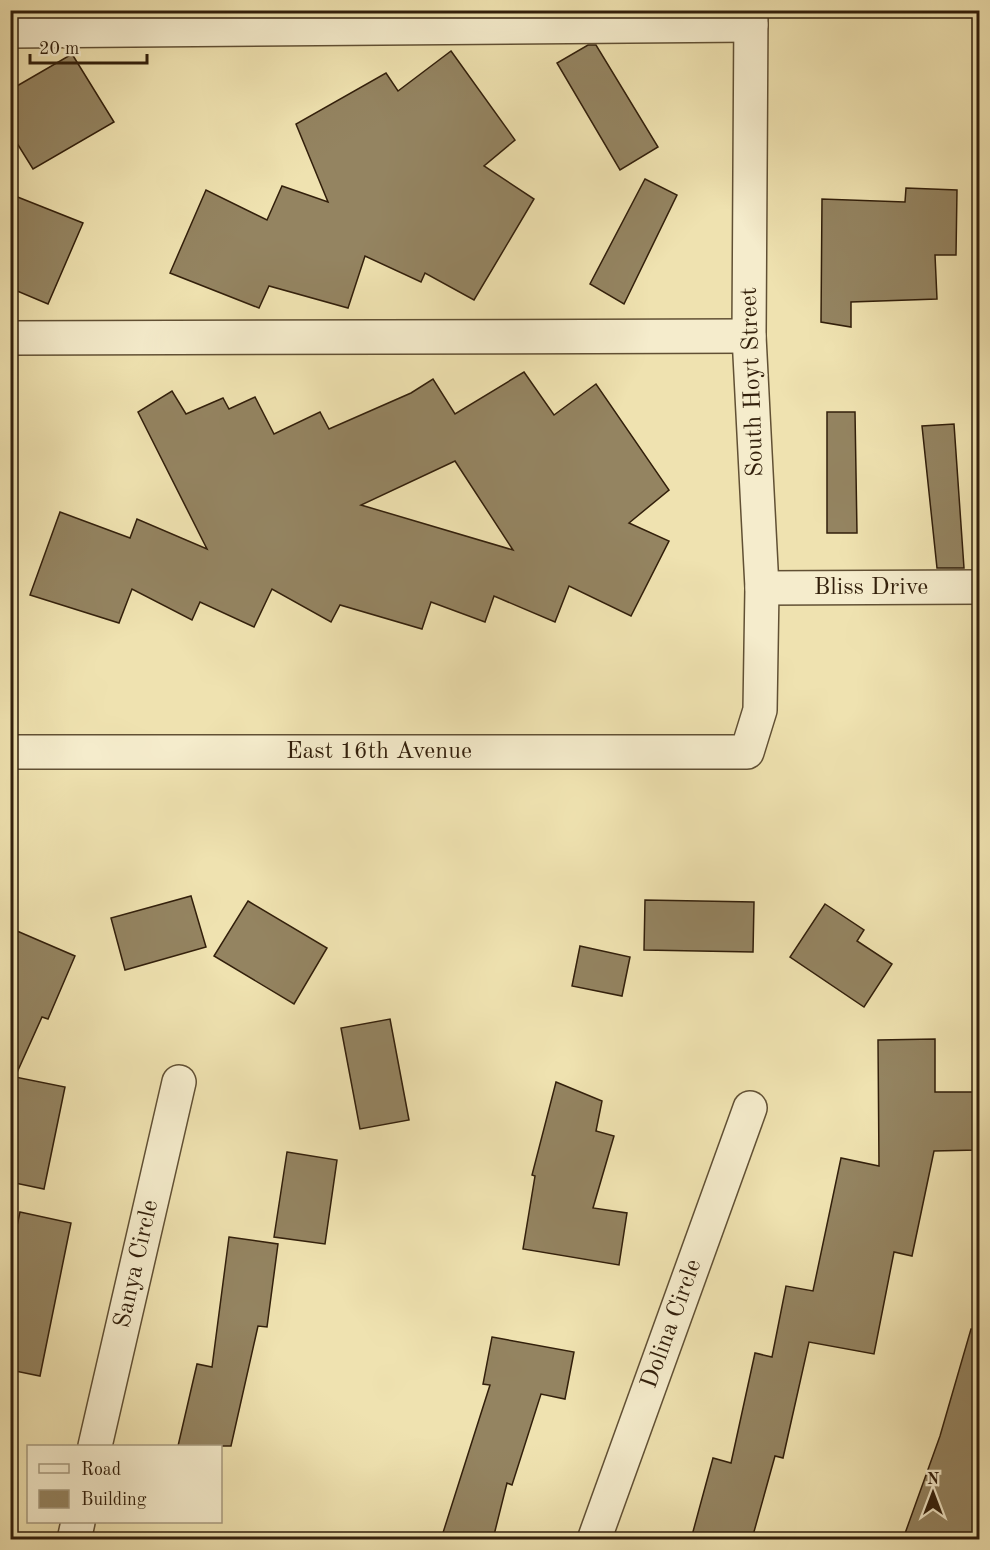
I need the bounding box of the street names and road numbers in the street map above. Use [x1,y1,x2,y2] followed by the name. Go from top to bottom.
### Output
[738,287,768,477] street label: South Hoyt Street
[814,576,928,600] street label: Bliss Drive
[286,740,472,764] street label: East 16th Avenue
[111,1198,163,1330] street label: Sanya Circle
[638,1256,706,1392] street label: Dolina Circle

